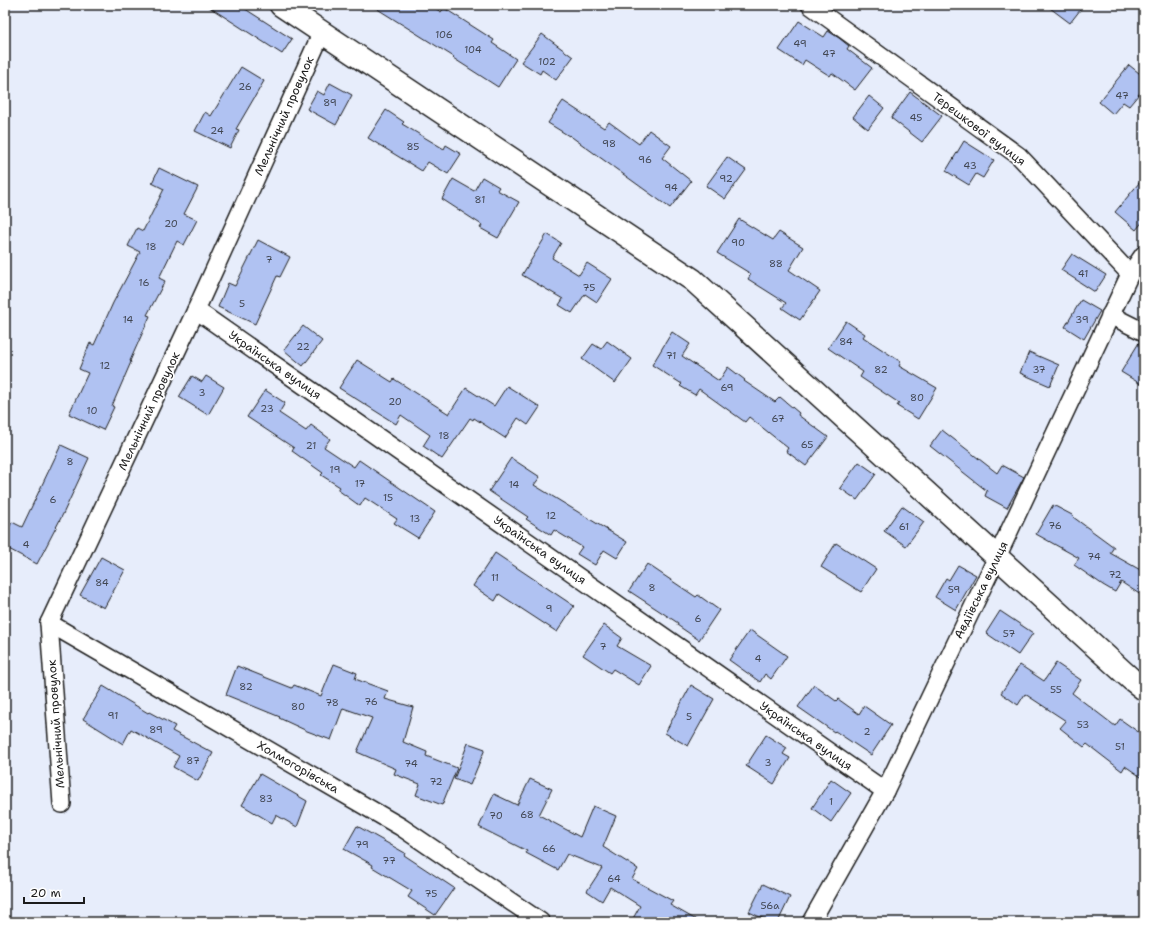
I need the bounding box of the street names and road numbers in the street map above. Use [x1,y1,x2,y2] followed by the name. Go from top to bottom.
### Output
[250,53,318,178] street label: Мельнiчний провулок
[929,89,1029,169] street label: Терешкової вулиця
[226,327,324,403] street label: Українська вулиця
[114,349,184,473] street label: Мельнiчний провулок
[491,512,589,588] street label: Українська вулиця
[950,538,1012,642] street label: Авдіївська вулиця
[43,658,68,789] street label: Мельнiчний провулок
[757,698,855,774] street label: Українська вулиця
[254,737,342,797] street label: Холмогорівська

